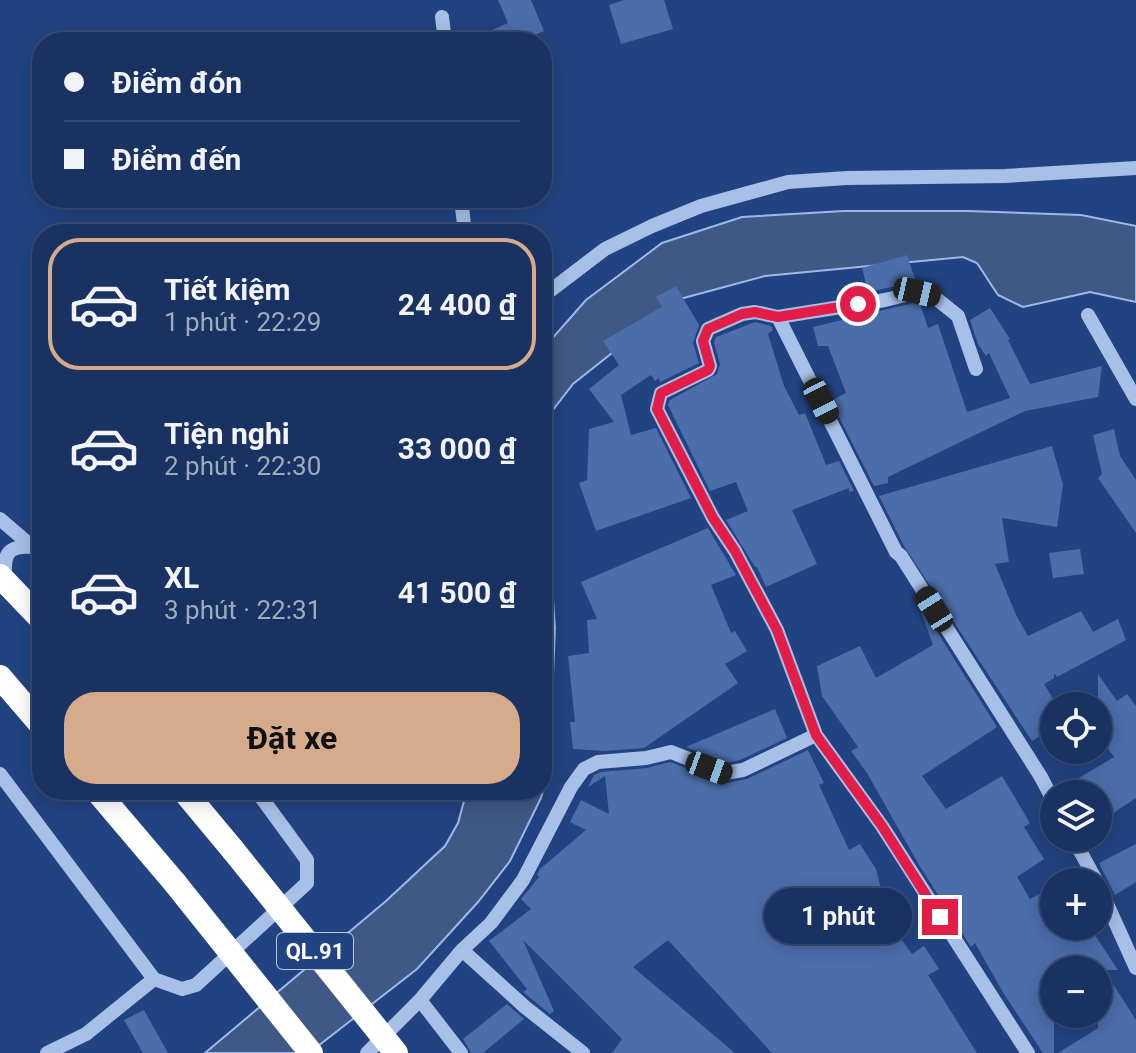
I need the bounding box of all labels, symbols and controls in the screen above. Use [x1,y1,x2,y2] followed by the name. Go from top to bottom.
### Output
[112,65,242,100] text: Điểm đón
[112,142,241,177] text: Điểm đến
[68,268,140,340] icon: car
[164,272,291,307] text: Tiết kiệm
[891,275,943,309] car
[840,286,876,322] route start
[398,287,516,322] text: 24 400 ₫
[164,307,321,337] text: 1 phút · 22:29
[799,374,843,428] car
[68,412,140,484] icon: car
[164,416,290,451] text: Tiện nghi
[398,431,516,466] text: 33 000 ₫
[164,451,321,481] text: 2 phút · 22:30
[68,556,140,628] icon: car
[164,560,199,595] text: XL
[398,575,516,610] text: 41 500 ₫
[911,582,957,636] car
[164,595,321,625] text: 3 phút · 22:31
[64,692,520,784] button: Đặt xe
[1040,692,1112,1028] map controls
[1040,692,1112,764] button: locate
[682,749,736,787] car
[1040,780,1112,852] button: layers
[1040,868,1112,940] button: +
[764,889,912,945] callout: 1 phút
[922,899,958,935] route end
[801,901,875,931] text: 1 phút
[277,933,353,969] road number: QL.91
[1040,956,1112,1028] button: −

